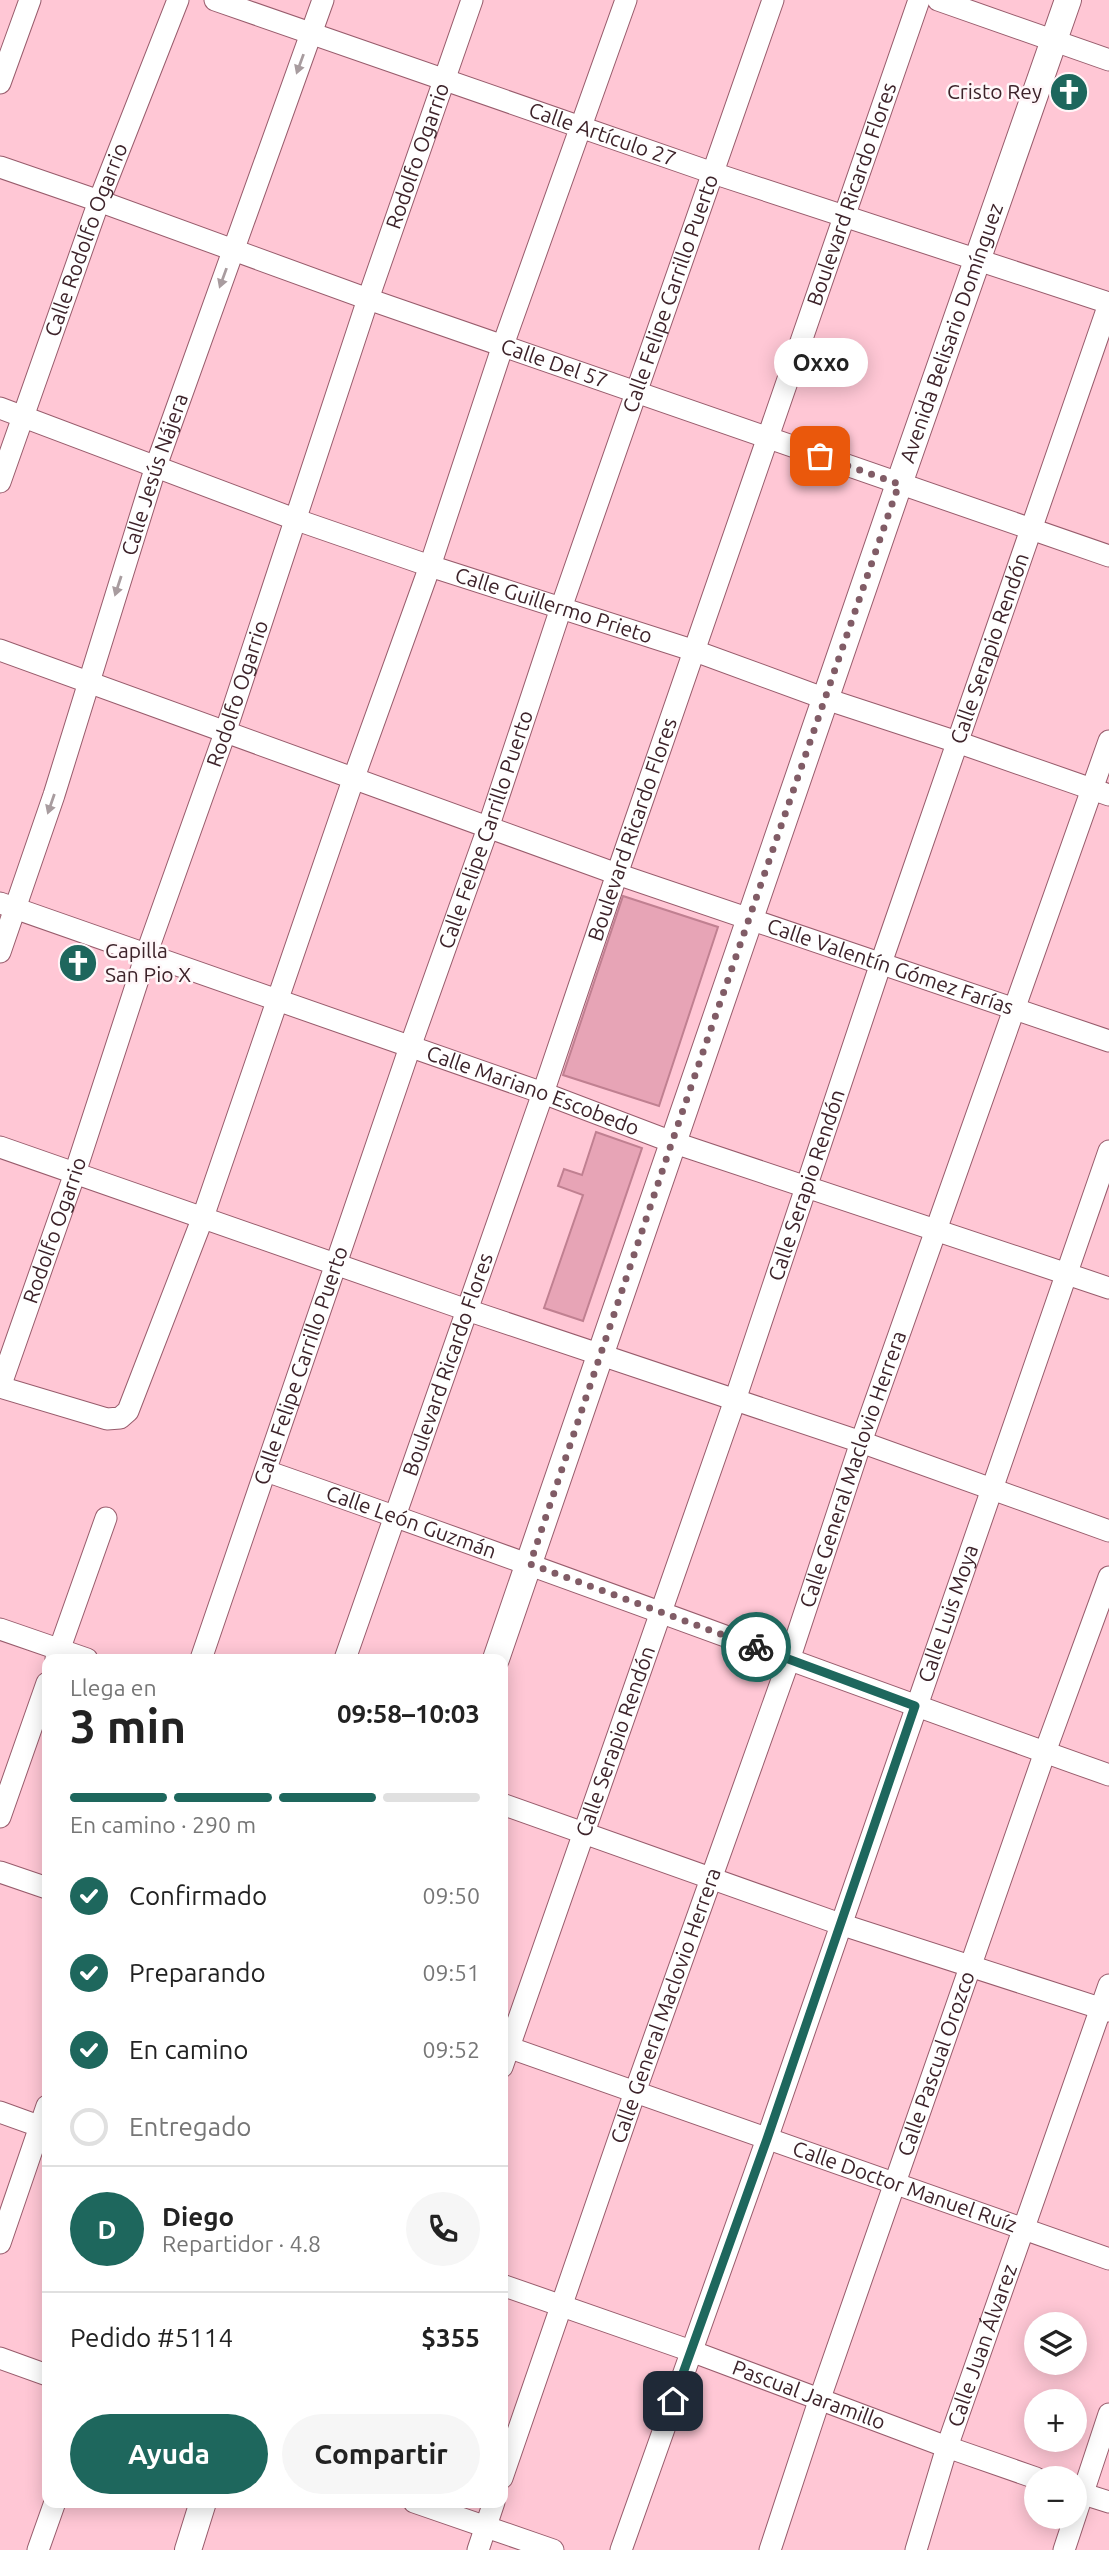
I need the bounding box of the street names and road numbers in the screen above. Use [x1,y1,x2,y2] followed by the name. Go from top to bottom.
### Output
[380,79,453,232] street label: Rodolfo Ogarrio
[801,79,901,309] street label: Boulevard Ricardo Flores
[526,97,679,170] street label: Calle Artículo 27
[39,139,132,340] street label: Calle Rodolfo Ogarrio
[617,171,722,415] street label: Calle Felipe Carrillo Puerto
[894,200,1007,466] street label: Avenida Belisario Domínguez
[498,333,611,392] street label: Calle Del 57
[116,390,192,558] street label: Calle Jesús Nájera
[945,550,1033,747] street label: Calle Serapio Rendón
[452,562,656,648] street label: Calle Guillermo Prieto
[201,617,272,770] street label: Rodolfo Ogarrio
[433,707,537,952] street label: Calle Felipe Carrillo Puerto
[582,714,681,944] street label: Boulevard Ricardo Flores
[764,913,1017,1019] street label: Calle Valentín Gómez Farías
[424,1040,643,1140] street label: Calle Mariano Escobedo
[763,1086,849,1284] street label: Calle Serapio Rendón
[17,1154,90,1306] street label: Rodolfo Ogarrio
[248,1243,352,1488] street label: Calle Felipe Carrillo Puerto
[397,1250,497,1479] street label: Boulevard Ricardo Flores
[794,1327,910,1611] street label: Calle General Maclovio Herrera
[323,1480,500,1563] street label: Calle León Guzmán
[913,1541,982,1685] street label: Calle Luis Moya
[570,1642,659,1839] street label: Calle Serapio Rendón
[605,1864,725,2146] street label: Calle General Maclovio Herrera
[892,1968,979,2159] street label: Calle Pascual Orozco
[790,2135,1020,2237] street label: Calle Doctor Manuel Ruíz
[942,2261,1021,2430] street label: Calle Juan Álvarez
[729,2355,889,2434] street label: Pascual Jaramillo

